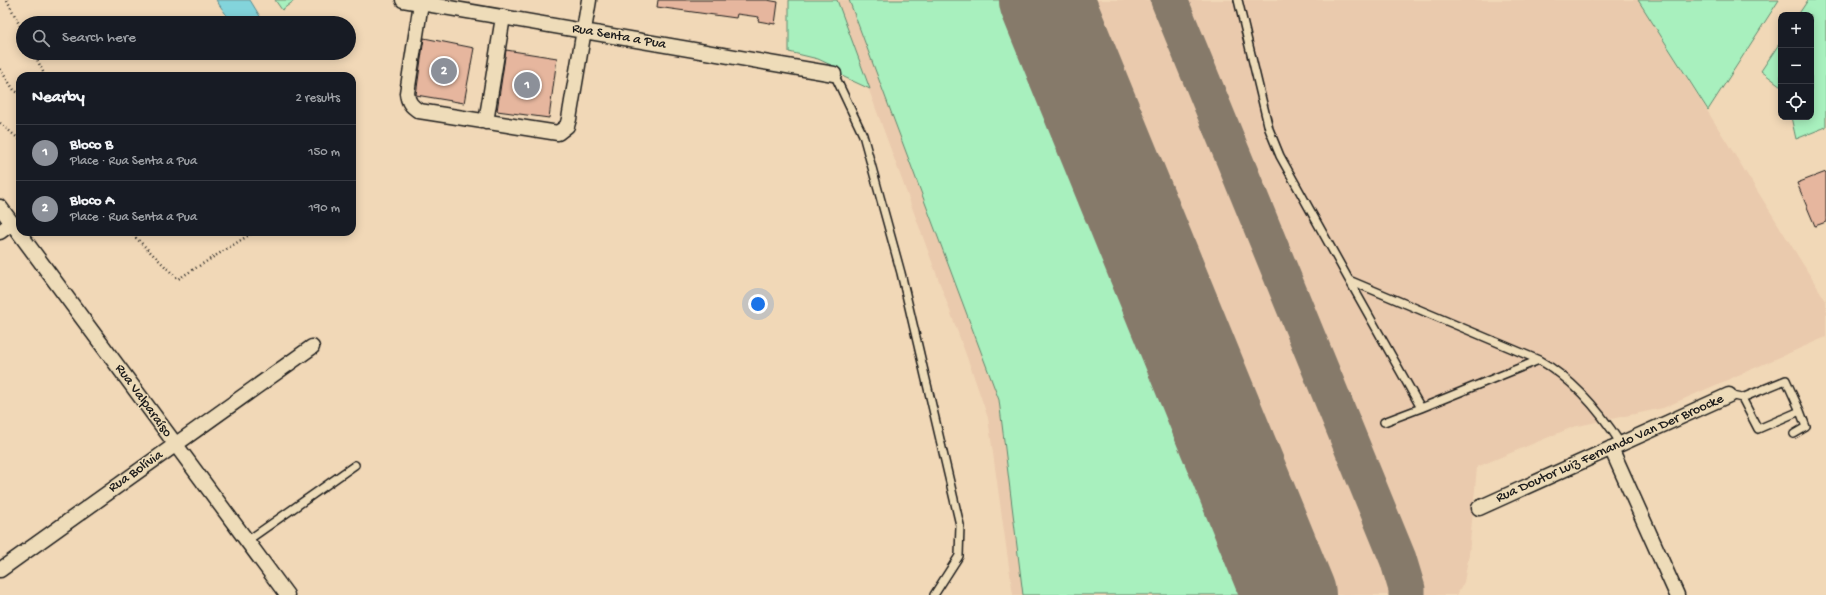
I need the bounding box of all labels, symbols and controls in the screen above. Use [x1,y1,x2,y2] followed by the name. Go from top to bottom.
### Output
[1778,12,1814,120] map controls
[1778,12,1814,48] button: +
[16,16,356,60] search box
[571,20,669,54] street label: Rua Senta a Pua
[30,27,52,49] icon: search
[62,29,136,47] text: Search here
[1778,48,1814,84] button: −
[431,56,457,86] pin: 2
[514,70,540,100] pin: 1
[1778,84,1814,120] button: locate
[32,88,85,108] text: Nearby
[295,91,340,106] text: 2 results
[70,136,113,154] text: Bloco B
[42,145,48,160] text: 1
[308,145,340,160] text: 150 m
[70,154,197,169] text: Place · Rua Senta a Pua
[70,192,114,210] text: Bloco A
[42,201,48,216] text: 2
[309,201,340,216] text: 190 m
[70,210,197,225] text: Place · Rua Senta a Pua
[748,294,768,314] your location
[111,361,175,441] street label: Rua Valparaíso
[1493,391,1727,507] street label: Rua Doutor Luiz Fernando Van Der Broocke
[106,446,167,497] street label: Rua Bolívia

